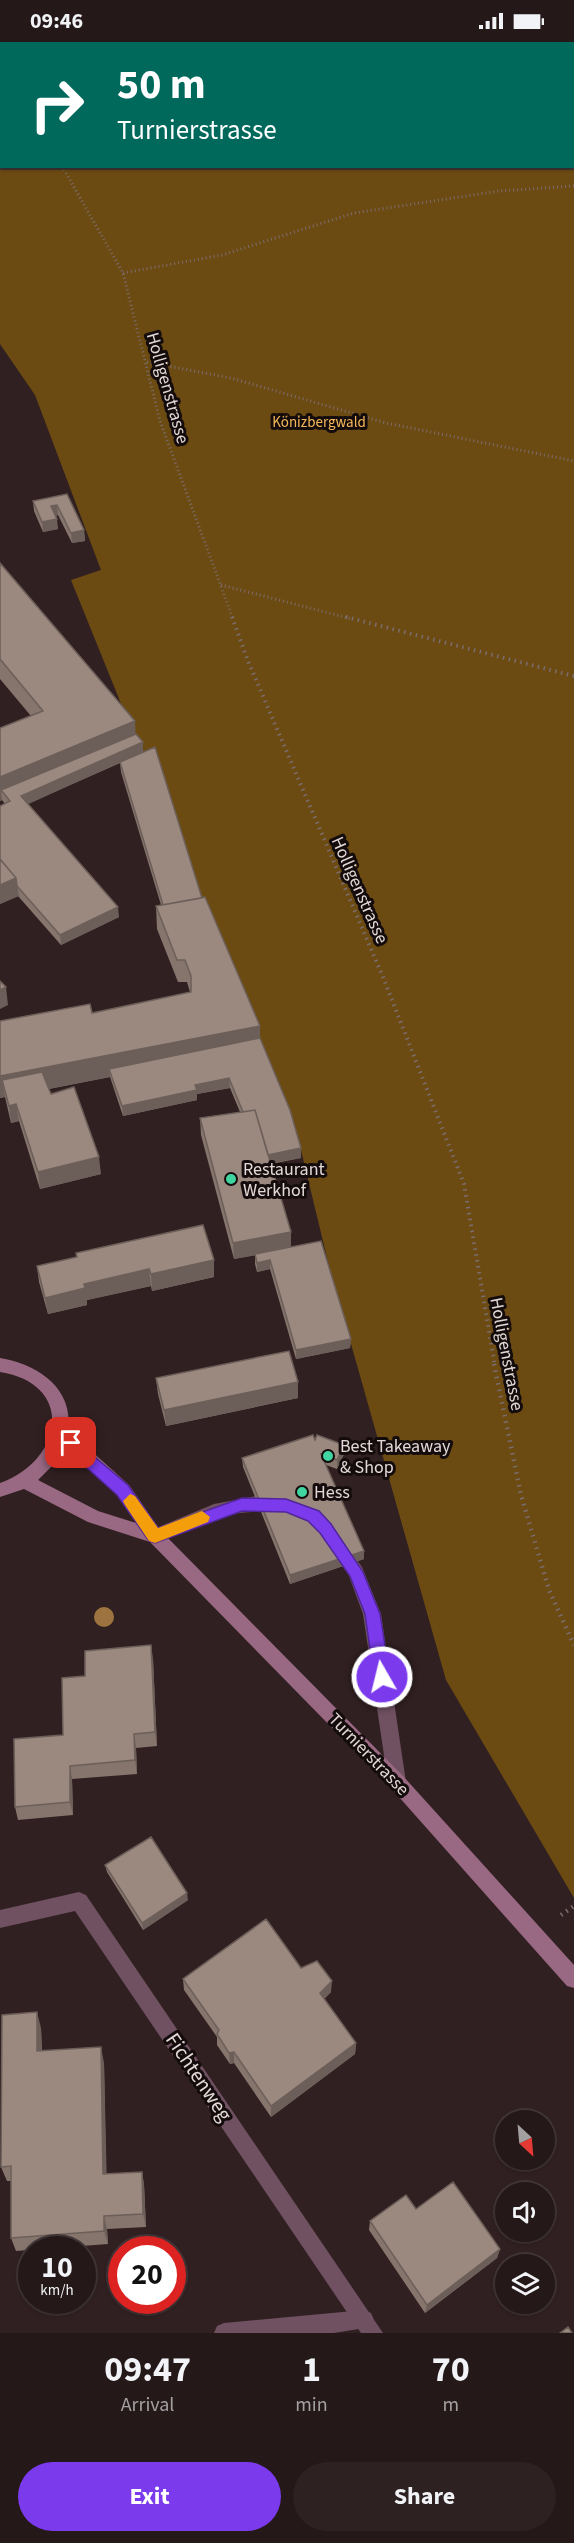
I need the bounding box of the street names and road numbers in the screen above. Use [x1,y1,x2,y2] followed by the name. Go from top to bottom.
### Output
[140,329,195,447] street label: Holligenstrasse
[325,833,394,948] street label: Holligenstrasse
[483,1295,530,1413] street label: Holligenstrasse
[323,1707,415,1801] street label: Turnierstrasse
[158,2027,240,2128] street label: Fichtenweg

